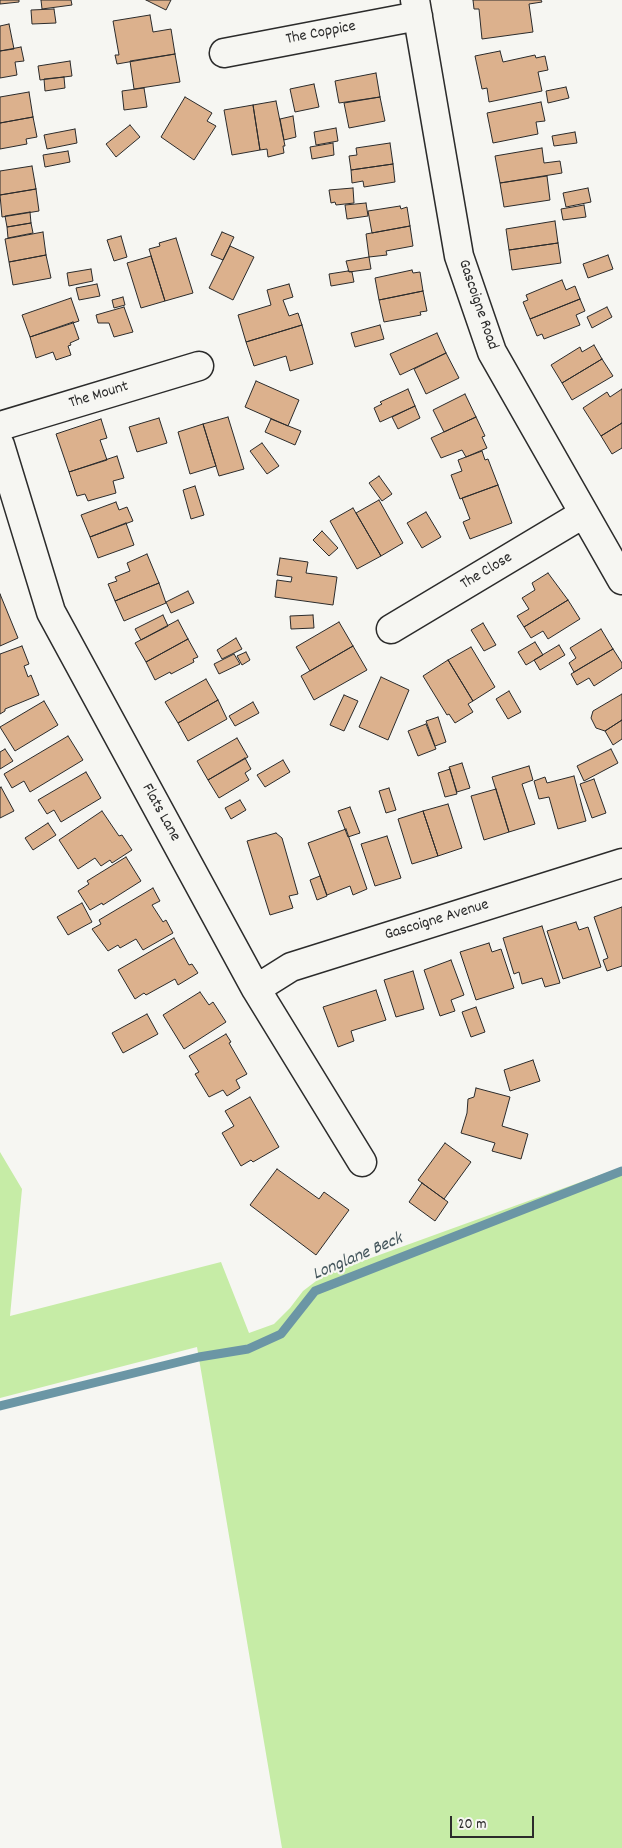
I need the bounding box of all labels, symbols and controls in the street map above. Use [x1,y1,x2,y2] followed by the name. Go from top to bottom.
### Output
[285,18,357,50] street label: The Coppice
[453,258,501,352] street label: Gascoigne Road
[67,378,131,414] street label: The Mount
[458,549,516,595] street label: The Close
[136,781,184,845] street label: Flats Lane
[383,896,491,946] street label: Gascoigne Avenue
[310,1229,406,1287] water label: Longlane Beck
[452,1806,536,1838] scale bar
[458,1814,486,1836] text: 20 m

